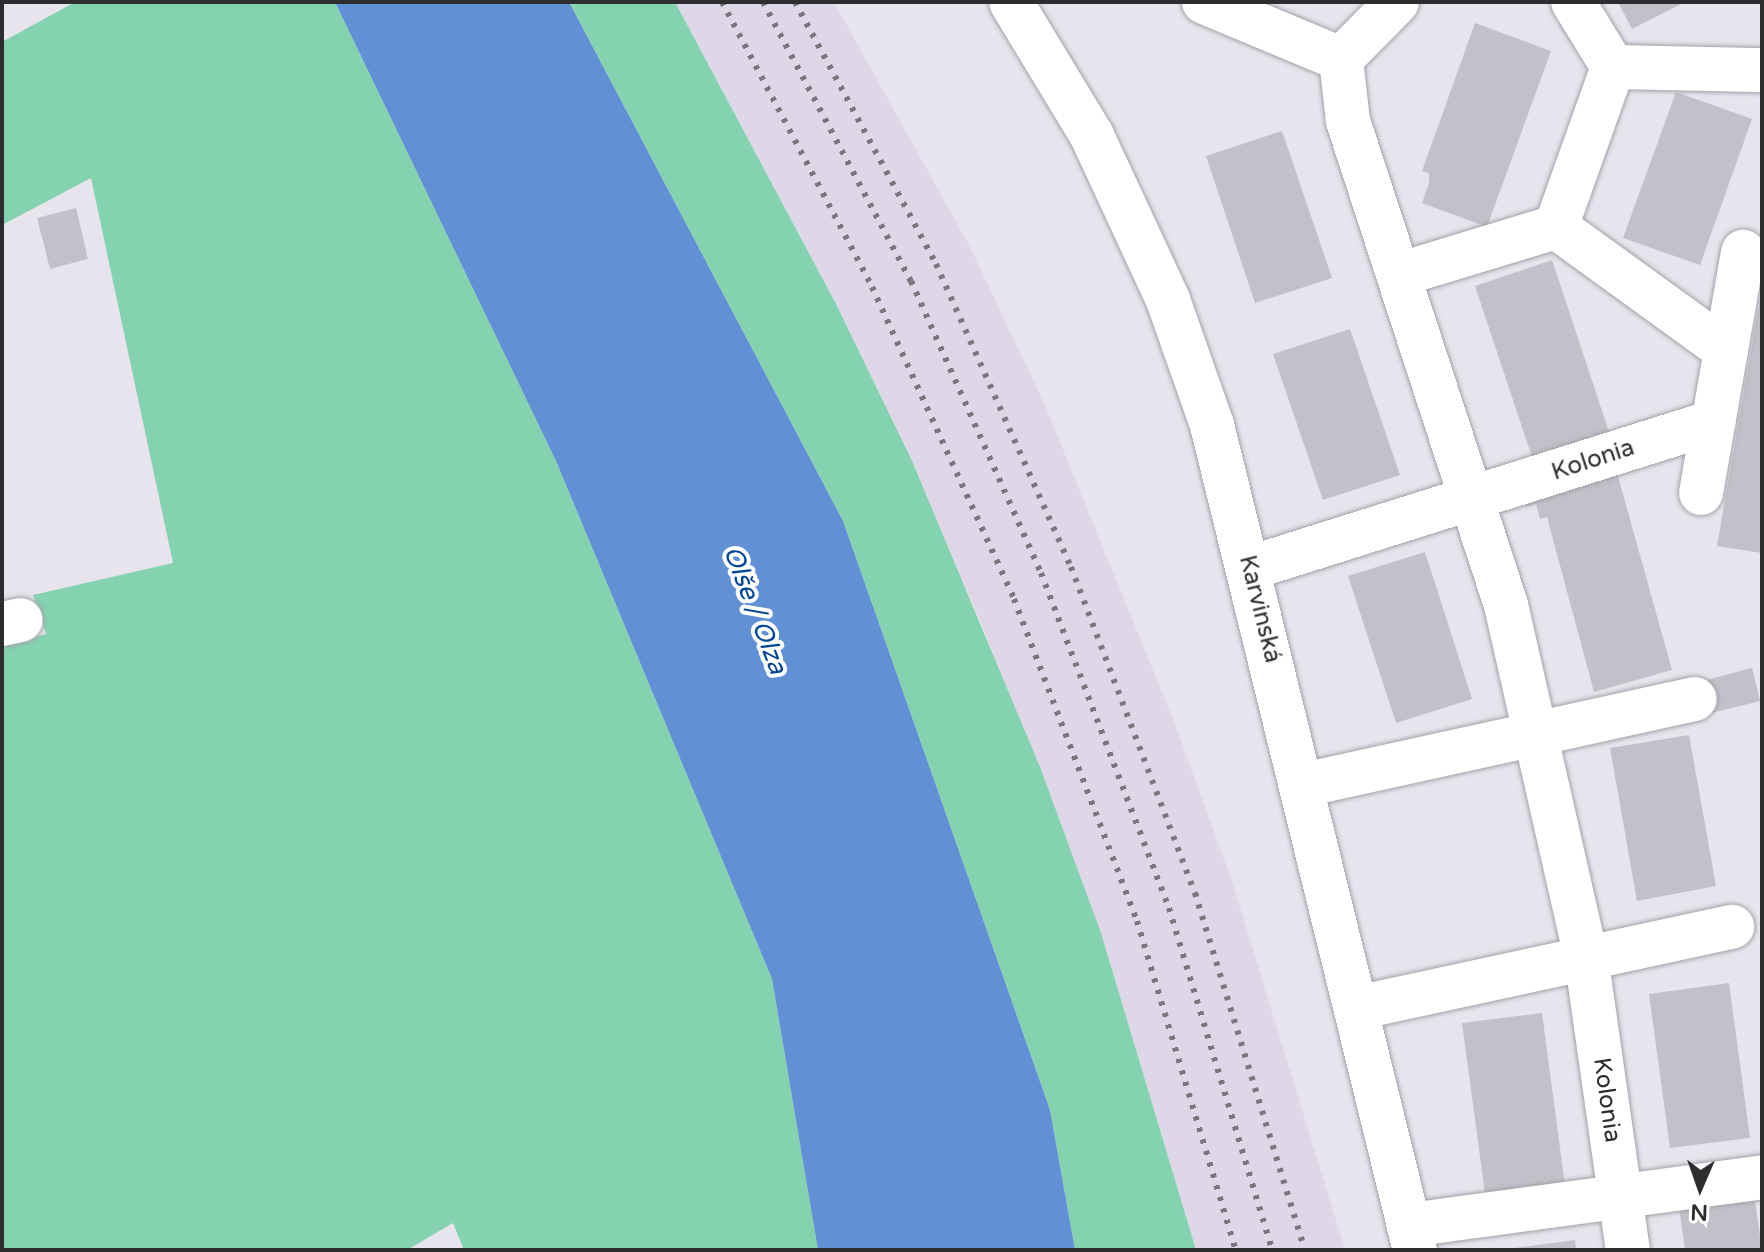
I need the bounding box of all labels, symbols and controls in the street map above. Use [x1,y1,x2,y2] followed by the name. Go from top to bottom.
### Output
[1548,433,1638,487] street label: Kolonia
[716,542,794,678] water label: Olše / Olza
[1233,552,1287,666] street label: Karvinská
[1587,1056,1627,1144] street label: Kolonia
[1660,1148,1740,1228] north arrow
[1690,1199,1708,1225] text: N

